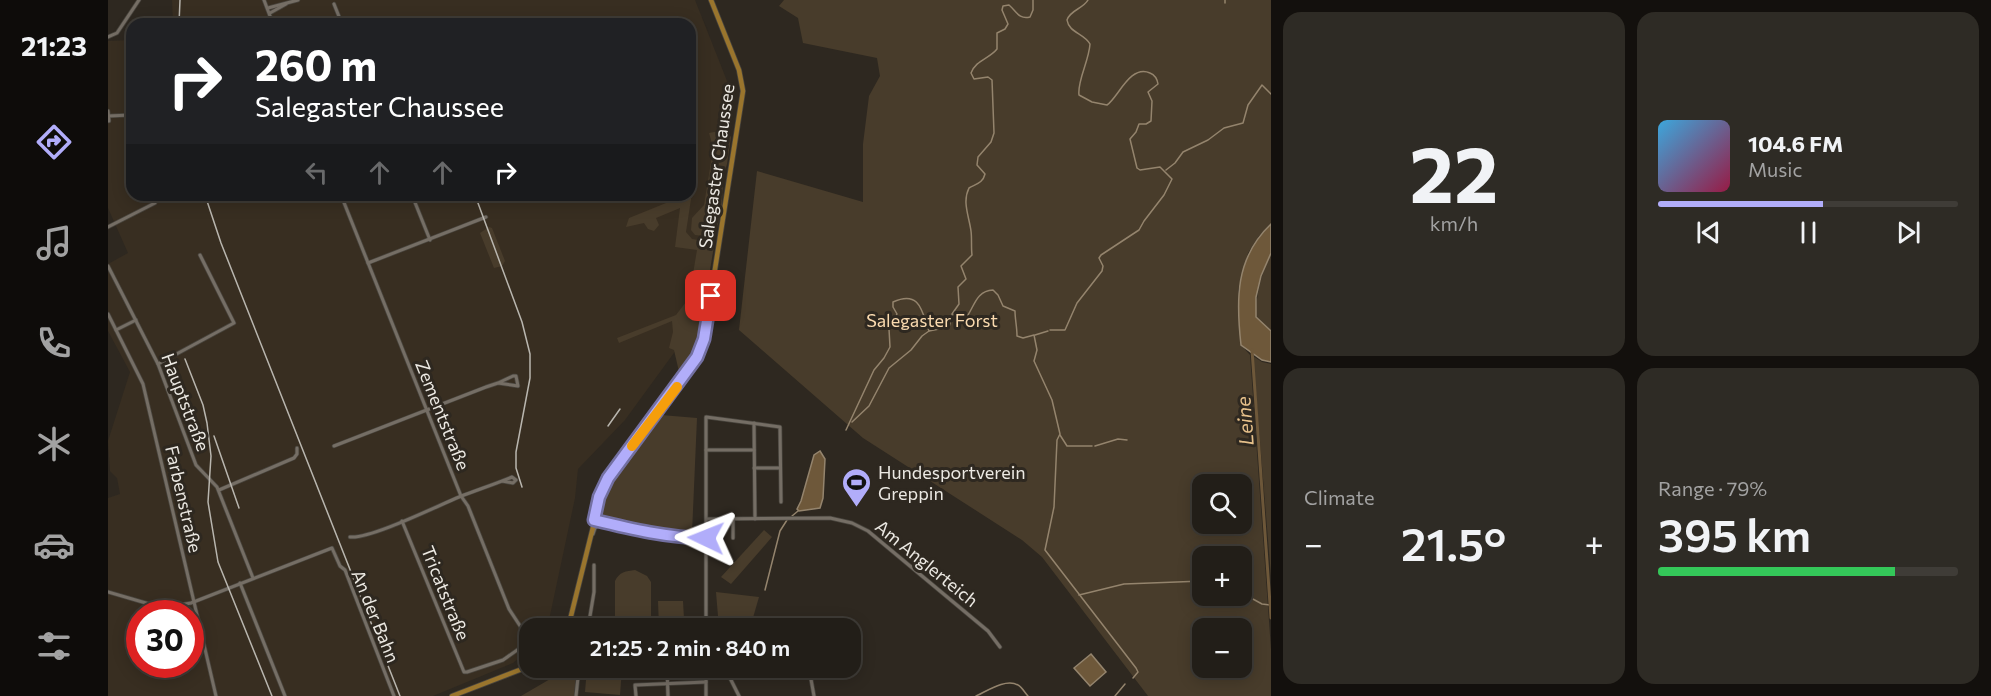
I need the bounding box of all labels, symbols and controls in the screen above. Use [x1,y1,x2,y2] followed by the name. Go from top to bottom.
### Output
[21,29,87,62] text: 21:23
[255,38,377,90] text: 260 m
[156,42,234,120] icon: right
[694,82,738,250] street label: Salegaster Chaussee
[255,90,504,123] text: Salegaster Chaussee
[33,121,75,163] icon: directions
[1410,124,1498,219] text: 22
[1748,130,1843,157] text: 104.6 FM
[300,156,333,189] icon: left
[363,156,396,189] icon: ahead
[426,156,459,189] icon: ahead
[489,156,522,189] icon: right
[1748,157,1802,181] text: Music
[1430,211,1478,235] text: km/h
[1692,216,1725,249] icon: previous
[1792,216,1825,249] icon: pause
[1892,216,1925,249] icon: next
[33,222,75,264] icon: music
[685,270,736,321] pin
[694,279,727,312] icon: arrive
[866,309,998,331] park label: Salegaster Forst
[33,322,75,364] icon: phone
[157,350,215,454] street label: Hauptstraße
[411,357,475,473] street label: Zementstraße
[1230,395,1258,446] water label: Leine
[33,423,75,465] icon: climate
[161,443,207,555] street label: Farbenstraße
[878,461,1026,504] place label: Hundesportverein Greppin
[841,466,873,508] sports icon: Hundesportverein Greppin
[1192,474,1252,678] map controls
[1192,474,1252,534] button: search
[1658,476,1767,500] text: Range · 79%
[1304,485,1374,509] text: Climate
[674,506,738,570] position arrow
[1658,506,1811,561] text: 395 km
[871,515,983,611] street label: Am Anglerteich
[1401,515,1506,570] text: 21.5°
[1304,522,1323,563] text: −
[1585,522,1604,563] text: +
[33,524,75,566] icon: car
[417,543,475,643] street label: Tricatstraße
[1192,546,1252,606] button: +
[347,566,405,666] street label: An der Bahn
[126,600,204,678] speed limit sign: 30
[1192,618,1252,678] button: −
[33,625,75,667] icon: filters
[590,634,790,661] text: 21:25 · 2 min · 840 m

